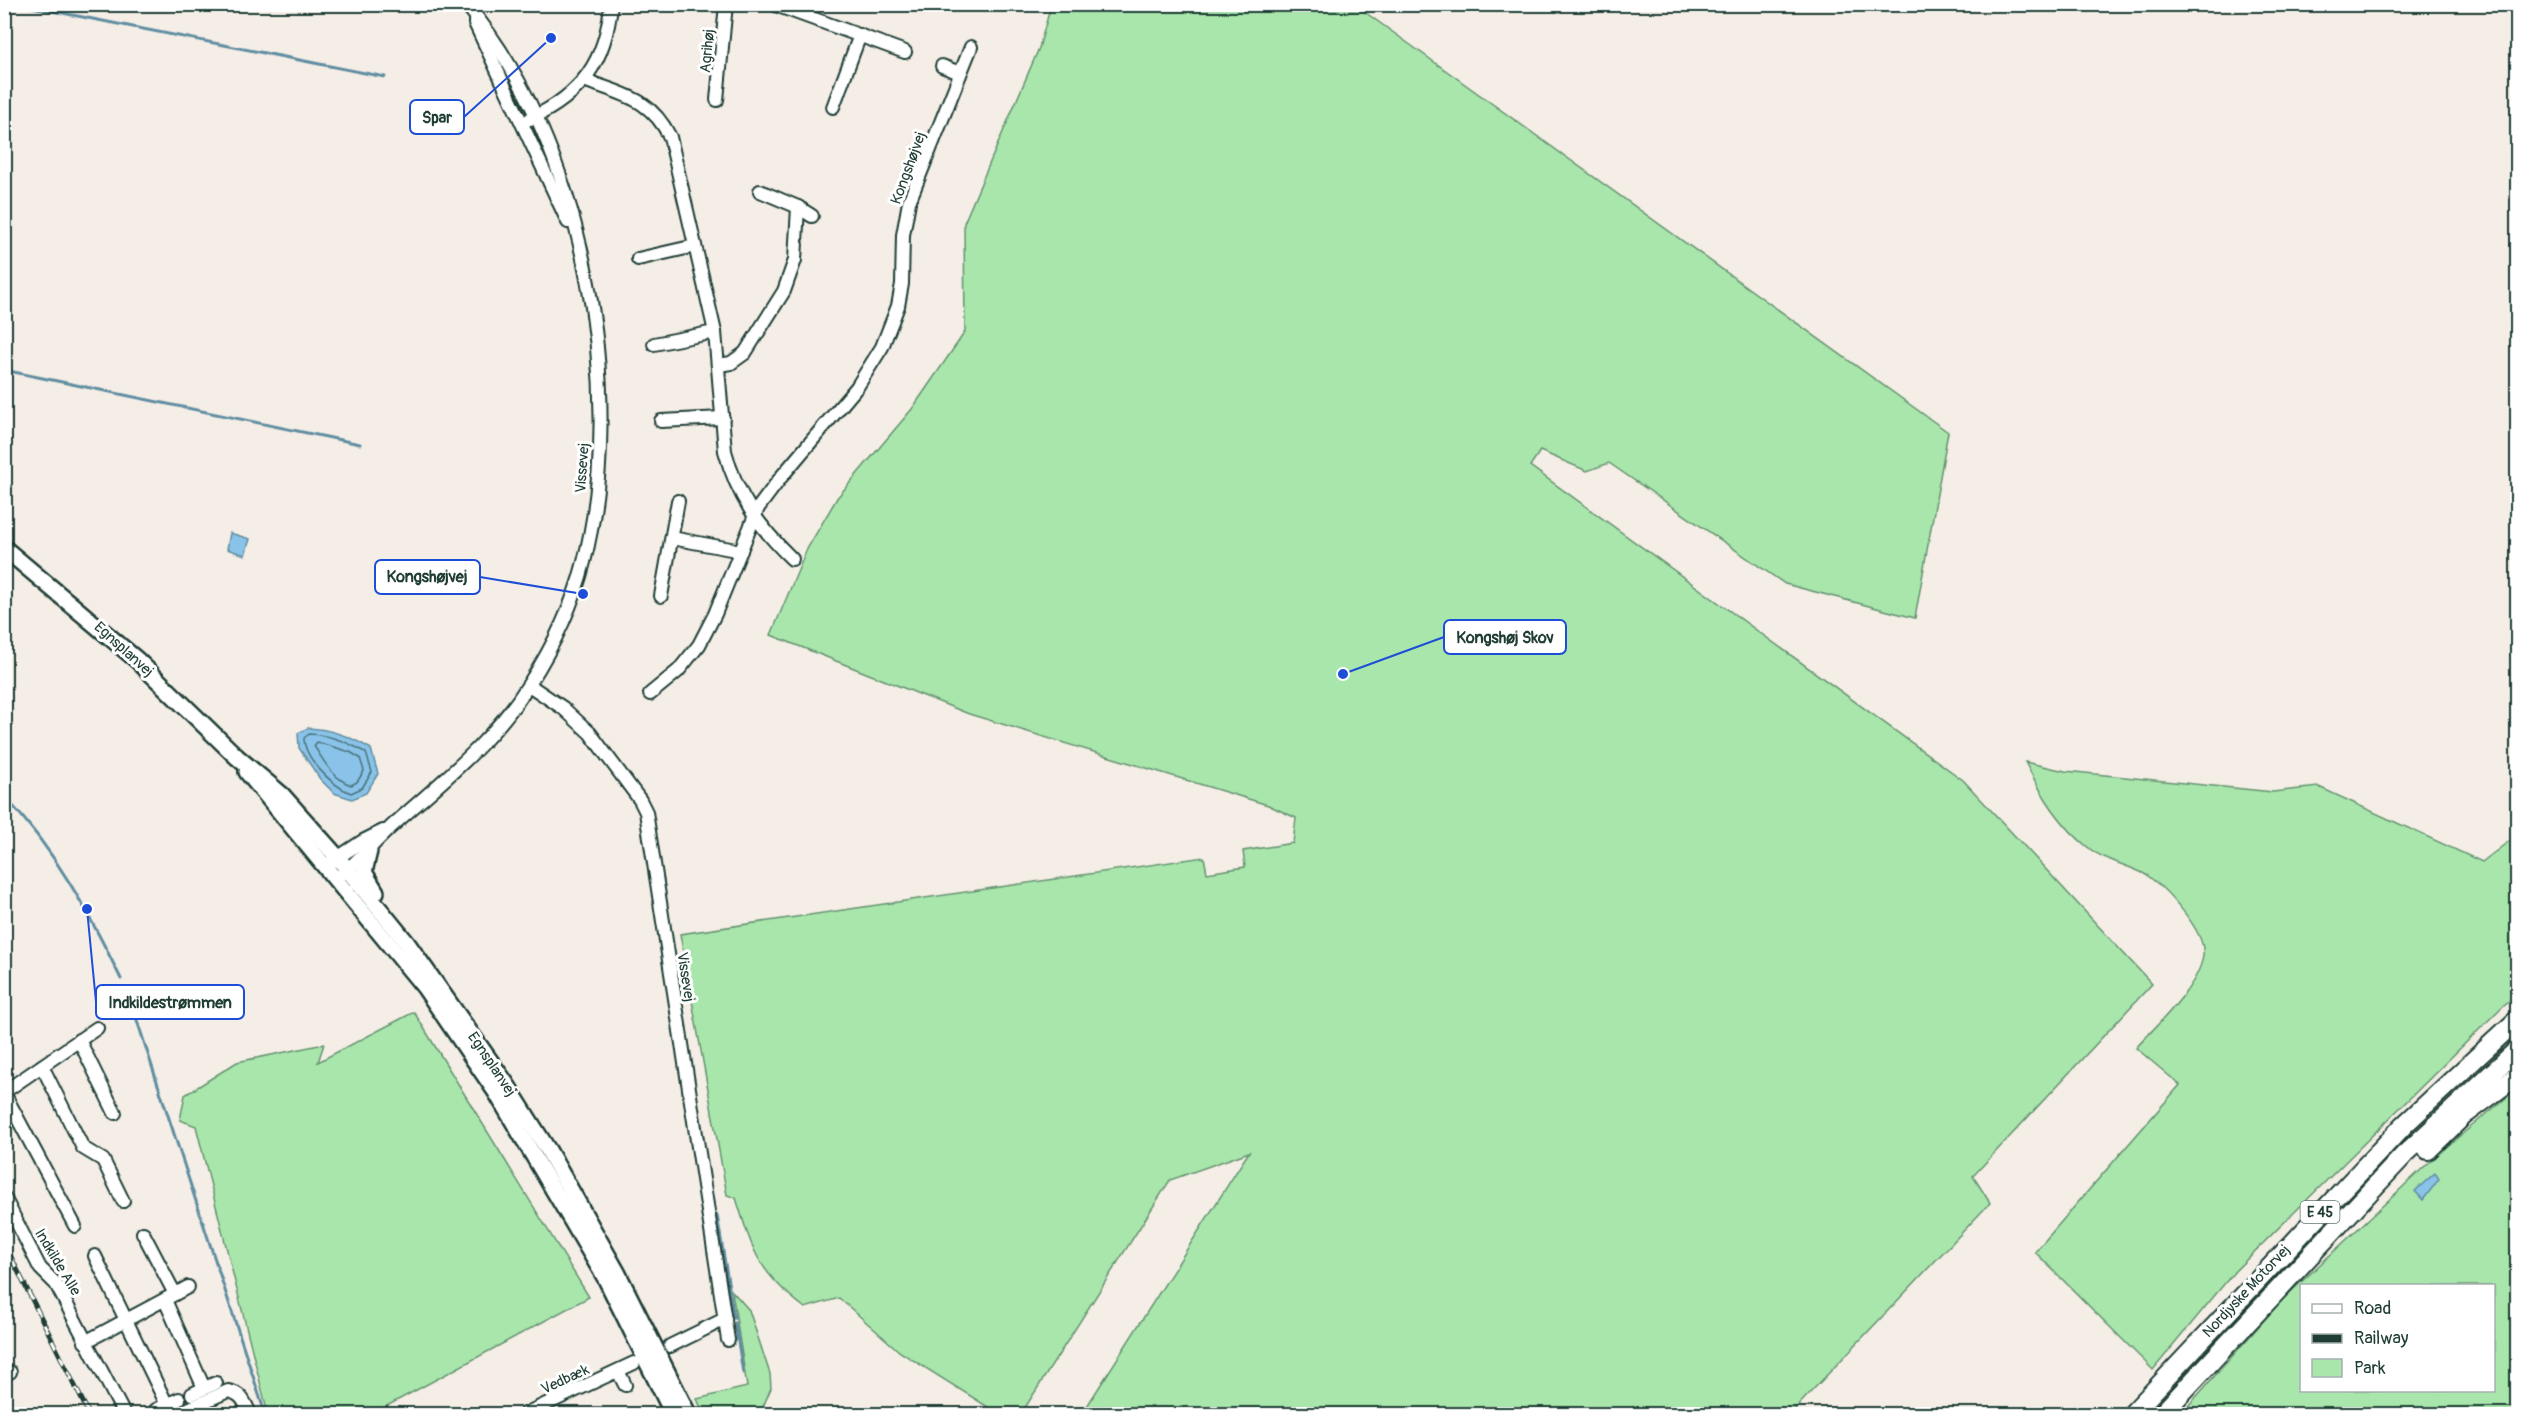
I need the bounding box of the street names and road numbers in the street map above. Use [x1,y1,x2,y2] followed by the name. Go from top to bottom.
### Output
[696,28,719,74] street label: Agrihøj
[887,129,930,207] street label: Kongshøjvej
[571,442,594,494] street label: Vissevej
[90,618,157,681] street label: Egnsplanvej
[672,951,699,1003] street label: Vissevej
[463,1028,520,1100] street label: Egnsplanvej
[2300,1201,2340,1223] road number: E 45
[30,1225,85,1300] street label: Indkilde Alle
[2199,1241,2294,1342] street label: Nordjyske Motorvej
[538,1360,593,1399] street label: Vedbæk

